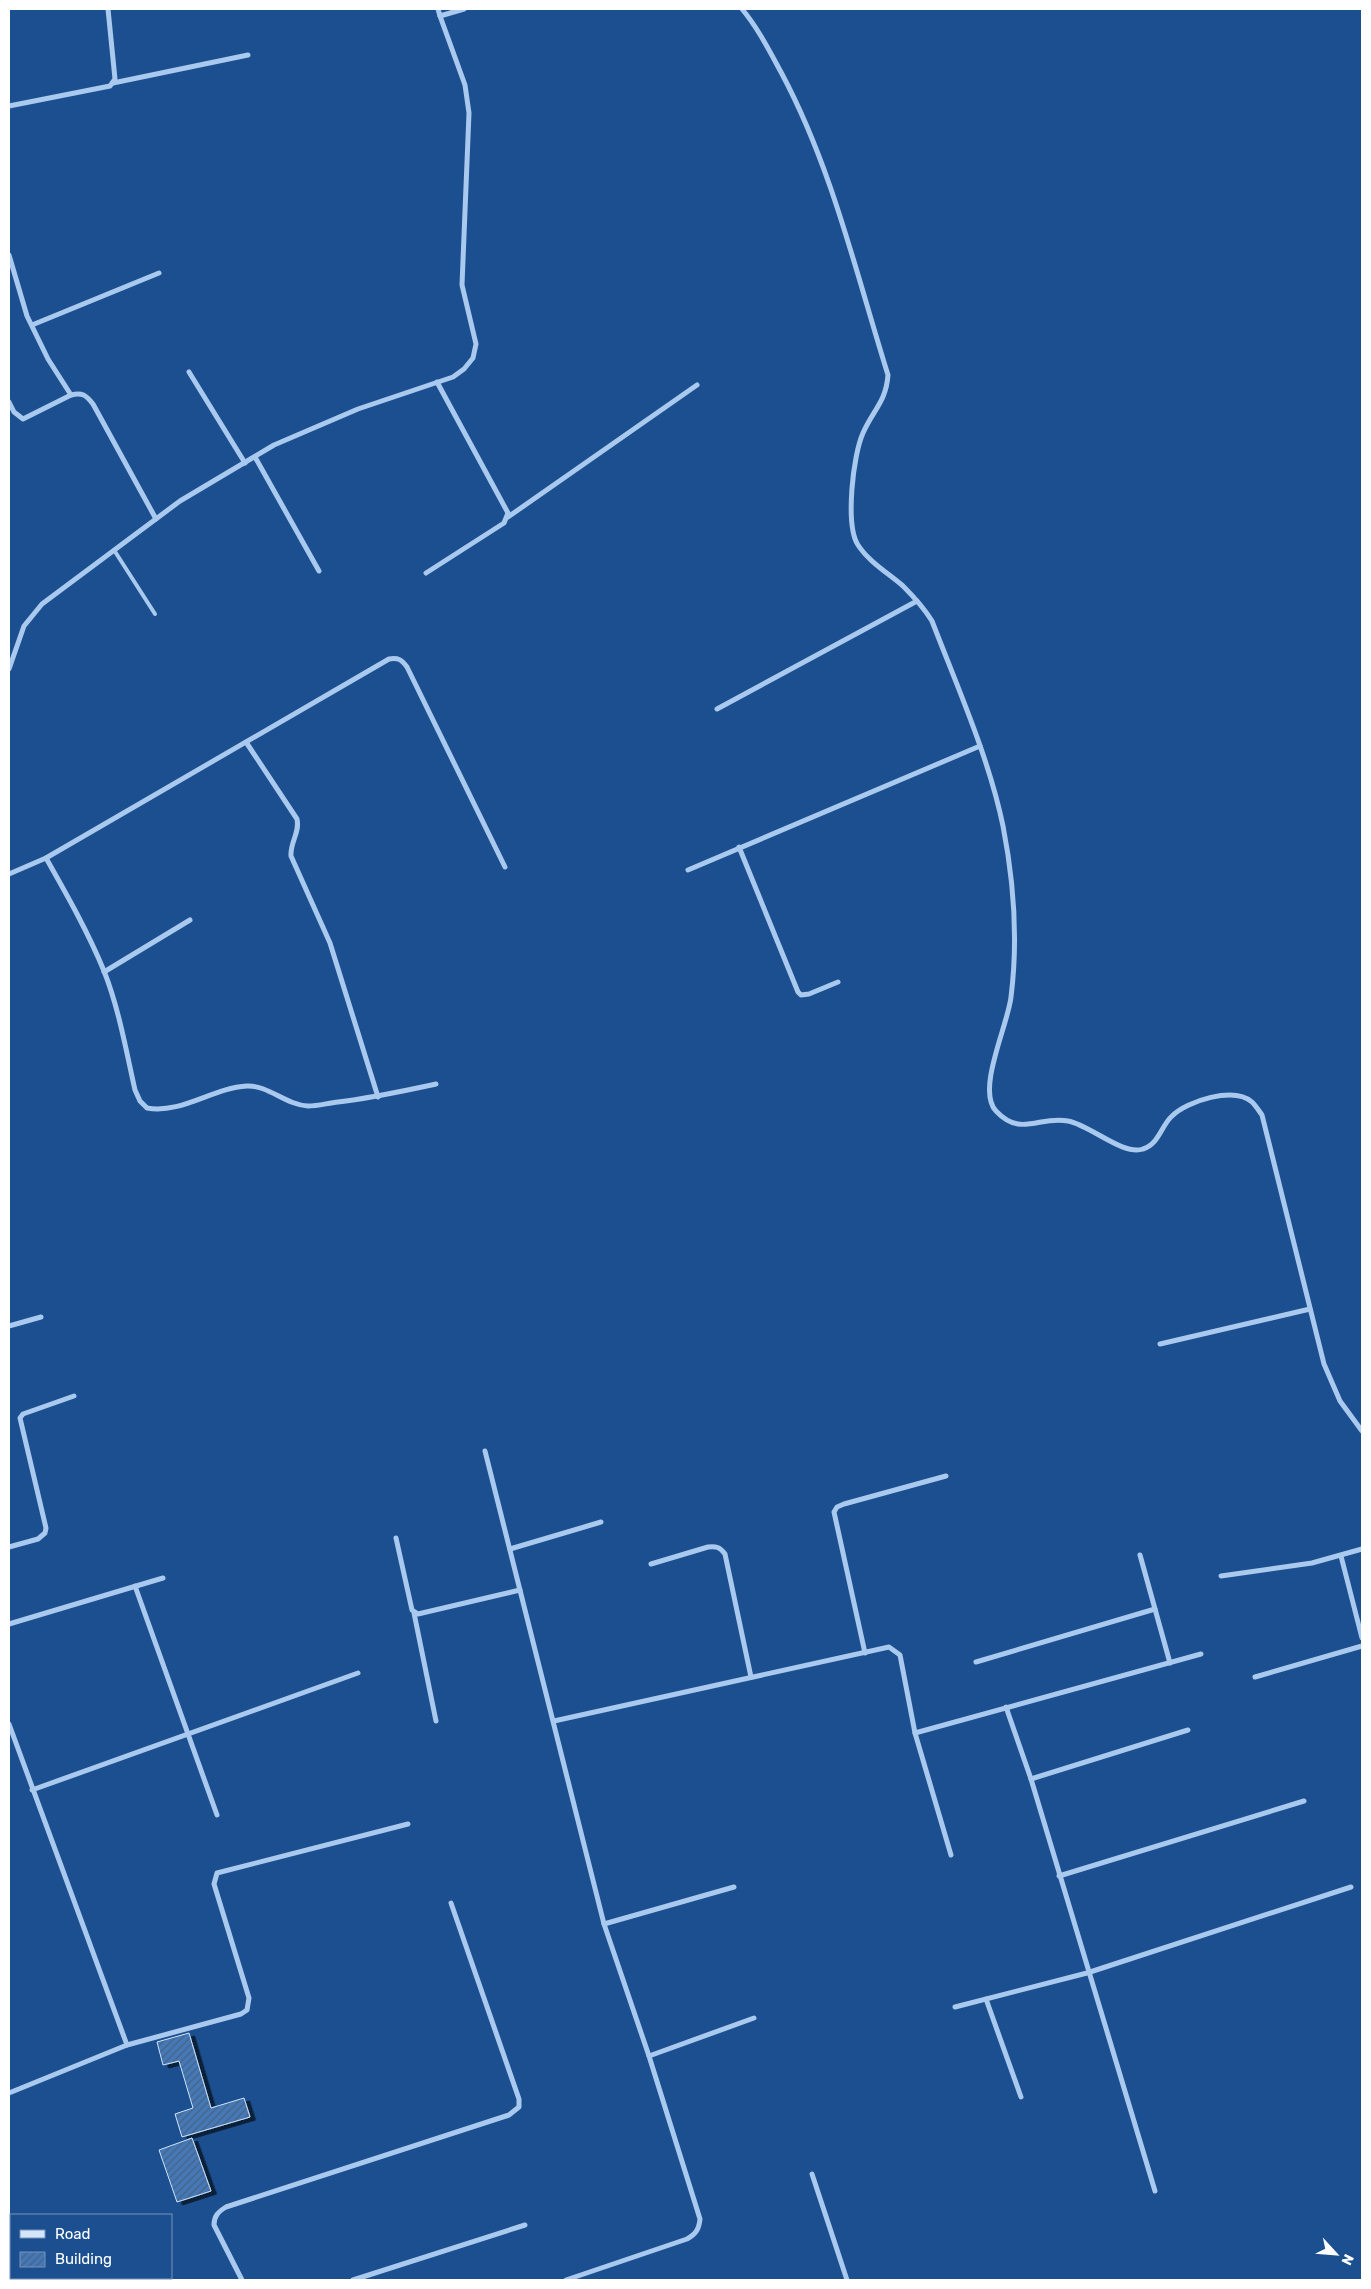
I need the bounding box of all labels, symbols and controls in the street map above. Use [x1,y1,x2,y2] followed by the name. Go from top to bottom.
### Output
[10,2214,172,2279] legend
[55,2225,91,2243] text: Road
[1311,2229,1361,2279] north arrow
[55,2250,112,2268] text: Building
[1337,2251,1357,2268] text: N

